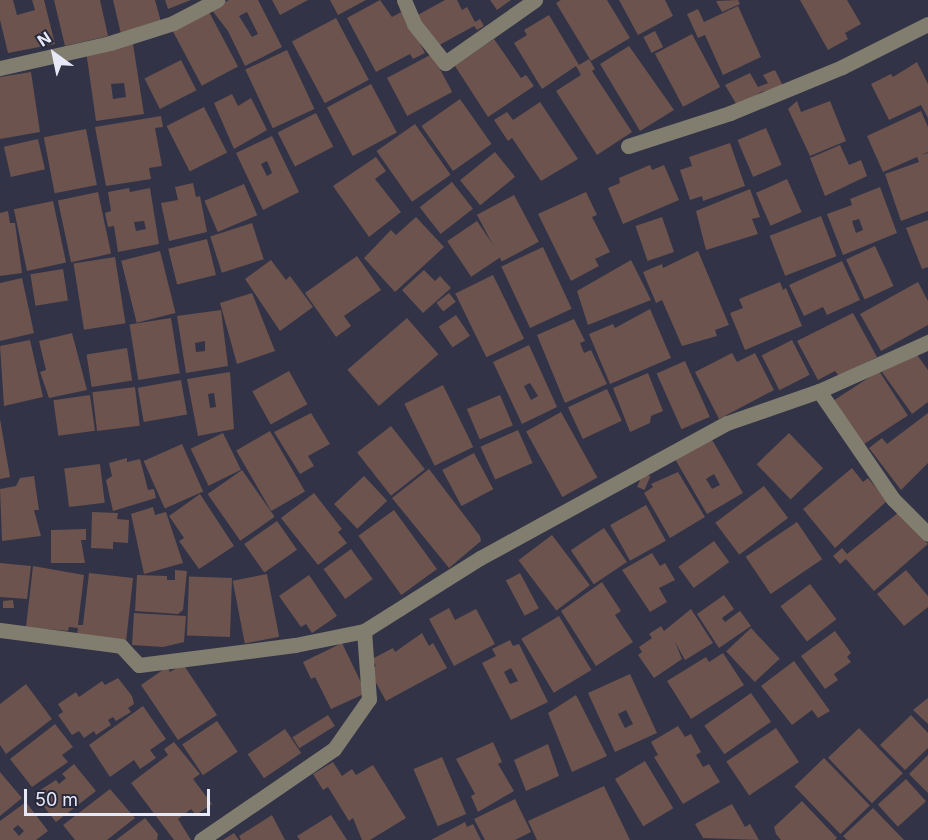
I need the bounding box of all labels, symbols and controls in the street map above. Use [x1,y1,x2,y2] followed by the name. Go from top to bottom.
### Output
[24,24,84,84] north arrow
[34,27,55,51] text: N
[27,777,213,815] scale bar
[35,789,78,810] text: 50 m

